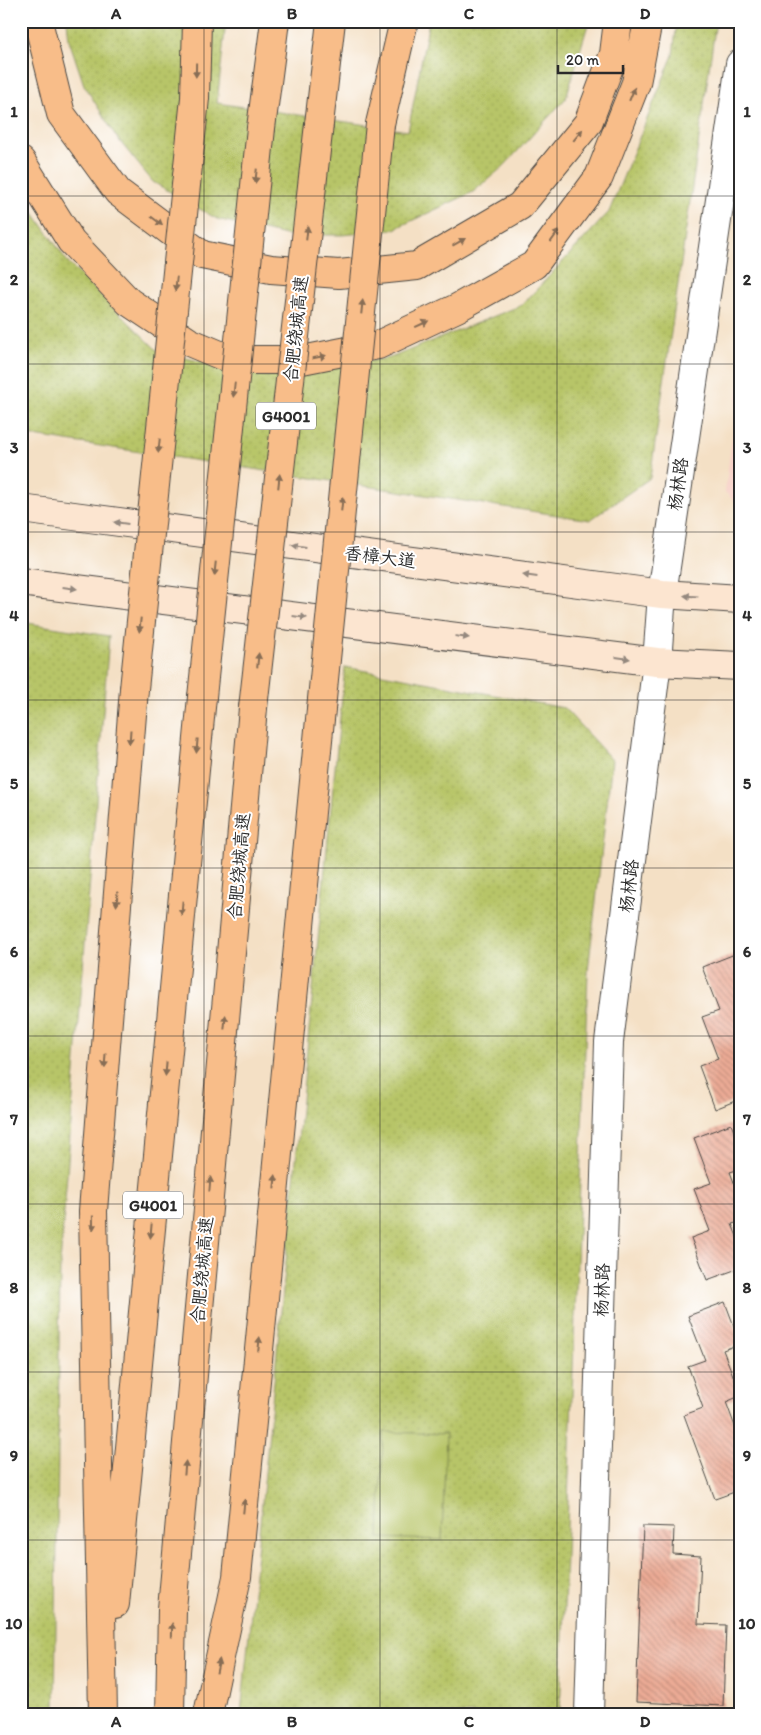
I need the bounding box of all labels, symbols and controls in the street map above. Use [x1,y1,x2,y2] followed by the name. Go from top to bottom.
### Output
[110,4,122,23] text: A
[287,4,298,23] text: B
[464,4,475,23] text: C
[640,4,651,23] text: D
[558,42,624,74] scale bar
[566,51,600,69] text: 20 m
[192,62,200,78] one-way arrow
[628,86,636,101] one-way arrow
[10,102,18,121] text: 1
[743,102,751,121] text: 1
[573,129,584,142] one-way arrow
[252,169,260,185] one-way arrow
[150,216,163,227] one-way arrow
[303,224,311,240] one-way arrow
[550,229,560,243] one-way arrow
[452,237,465,246] one-way arrow
[10,270,19,289] text: 2
[743,270,752,289] text: 2
[279,274,313,384] street label: 合肥绕城高速
[172,276,180,292] one-way arrow
[358,299,366,315] one-way arrow
[415,320,429,328] one-way arrow
[312,353,327,361] one-way arrow
[230,382,238,398] one-way arrow
[256,402,316,430] road number: G4001
[10,438,19,457] text: 3
[155,438,163,454] one-way arrow
[743,438,752,457] text: 3
[663,456,693,512] street label: 杨林路
[275,473,283,489] one-way arrow
[338,496,346,512] one-way arrow
[113,518,129,526] one-way arrow
[291,542,307,550] one-way arrow
[343,542,417,572] street label: 香樟大道
[211,561,219,577] one-way arrow
[522,572,538,580] one-way arrow
[62,584,78,592] one-way arrow
[683,591,699,599] one-way arrow
[9,606,19,625] text: 4
[742,606,752,625] text: 4
[293,613,309,621] one-way arrow
[136,617,144,633] one-way arrow
[454,633,470,641] one-way arrow
[254,652,262,668] one-way arrow
[615,654,631,662] one-way arrow
[126,730,134,746] one-way arrow
[193,738,201,754] one-way arrow
[10,774,19,793] text: 5
[743,774,752,793] text: 5
[223,811,255,921] street label: 合肥绕城高速
[615,858,643,914] street label: 杨林路
[113,892,121,908] one-way arrow
[177,900,185,916] one-way arrow
[10,942,19,961] text: 6
[743,942,752,961] text: 6
[221,1014,229,1030] one-way arrow
[100,1054,108,1070] one-way arrow
[162,1062,170,1078] one-way arrow
[9,1110,18,1129] text: 7
[742,1110,751,1129] text: 7
[271,1174,279,1190] one-way arrow
[206,1176,214,1192] one-way arrow
[123,1192,183,1218] road number: G4001
[186,1215,218,1325] street label: 合肥绕城高速
[89,1216,97,1232] one-way arrow
[146,1224,154,1240] one-way arrow
[590,1263,614,1317] street label: 杨林路
[10,1278,19,1297] text: 8
[743,1278,752,1297] text: 8
[256,1336,264,1352] one-way arrow
[10,1446,18,1465] text: 9
[743,1446,751,1465] text: 9
[181,1460,189,1476] one-way arrow
[240,1498,248,1514] one-way arrow
[5,1614,23,1633] text: 10
[738,1614,756,1633] text: 10
[168,1622,176,1638] one-way arrow
[214,1659,222,1674] one-way arrow
[110,1712,122,1731] text: A
[287,1712,298,1731] text: B
[464,1712,475,1731] text: C
[640,1712,651,1731] text: D

